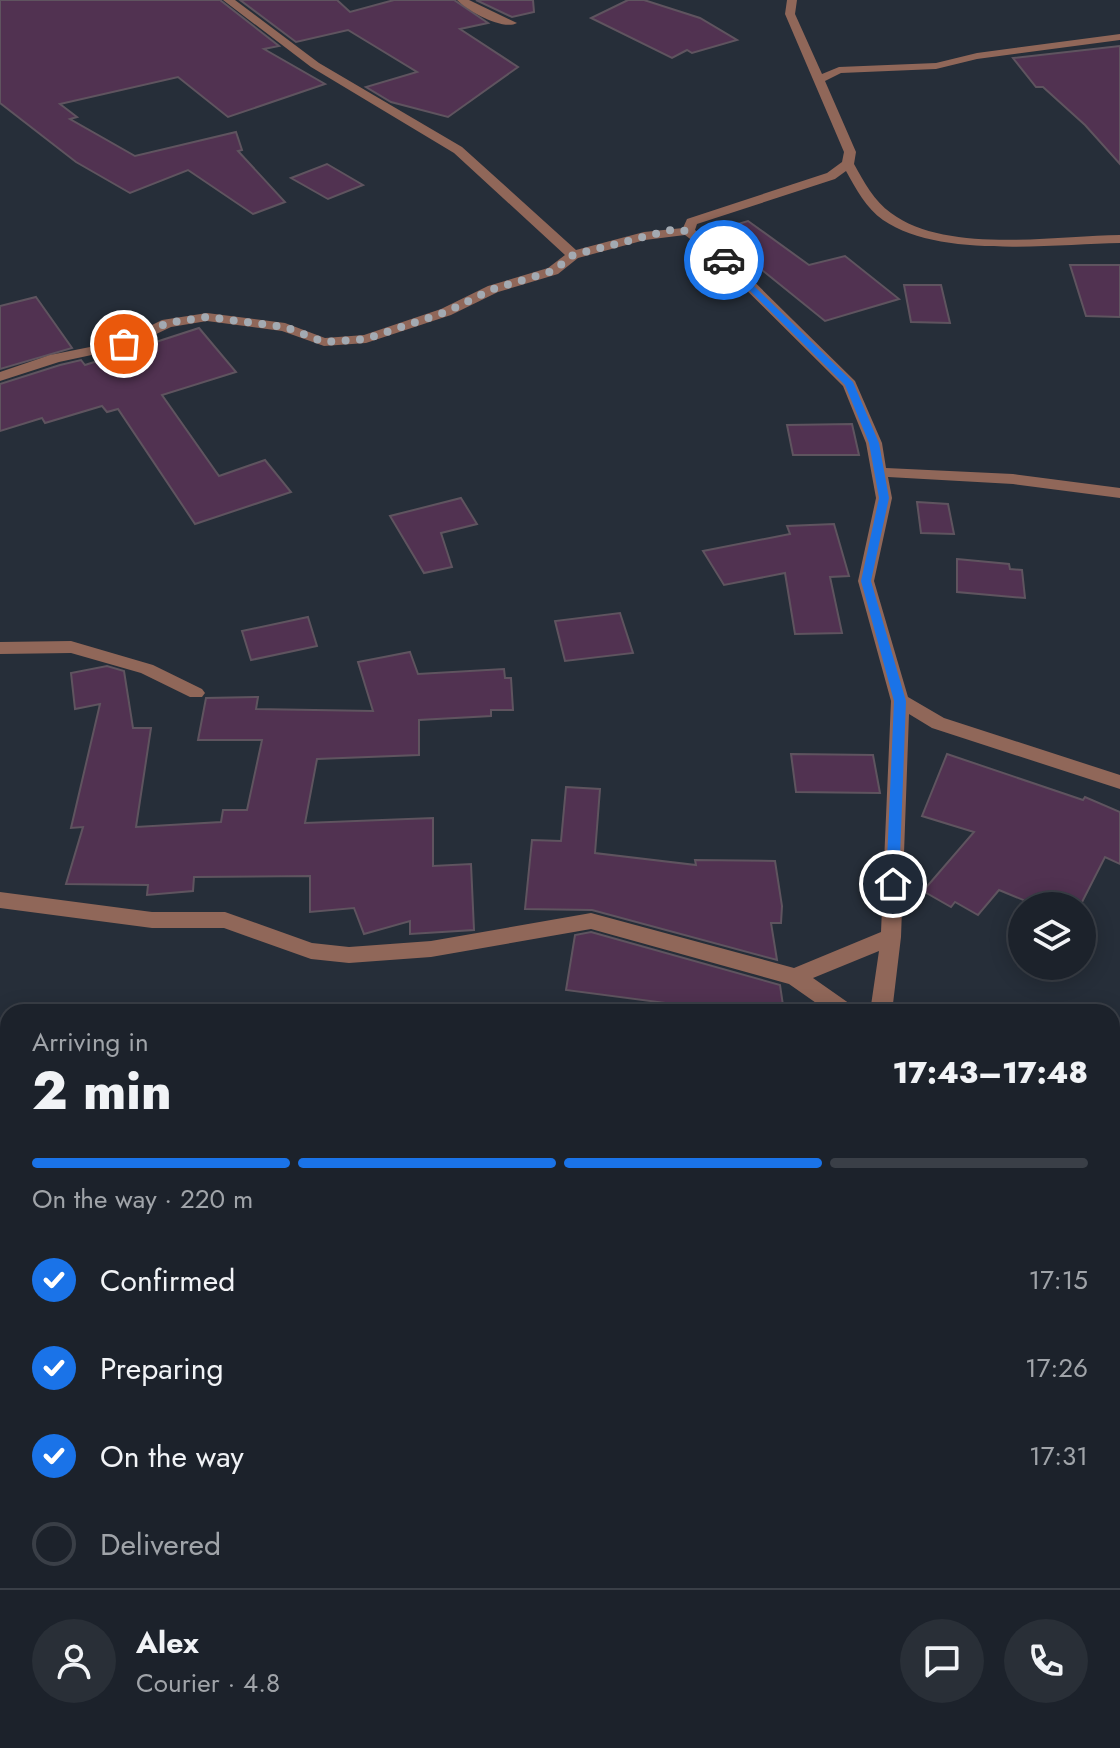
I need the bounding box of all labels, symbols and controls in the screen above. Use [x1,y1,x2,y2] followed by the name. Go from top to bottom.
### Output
[684,220,764,300] courier
[702,238,746,282] icon: car
[90,310,158,378] pin
[102,322,146,366] icon: bag
[859,850,927,918] pin
[871,862,915,906] icon: home
[1008,892,1096,980] map controls
[1008,892,1096,980] button: layers
[32,1023,149,1061] text: Arriving in
[892,1051,1088,1094] text: 17:43–17:48
[32,1053,172,1129] text: 2 min
[32,1180,253,1218] text: On the way · 220 m
[32,1258,76,1302] icon: check
[100,1259,235,1302] text: Confirmed
[1028,1261,1088,1299] text: 17:15
[32,1346,76,1390] icon: check
[100,1347,224,1390] text: Preparing
[1025,1349,1088,1387] text: 17:26
[32,1434,76,1478] icon: check
[100,1435,244,1478] text: On the way
[1029,1437,1088,1475] text: 17:31
[100,1523,221,1566] text: Delivered
[32,1619,116,1703] button: person
[900,1619,984,1703] button: chat
[1004,1619,1088,1703] button: phone
[136,1621,199,1664] text: Alex
[136,1664,280,1702] text: Courier · 4.8

